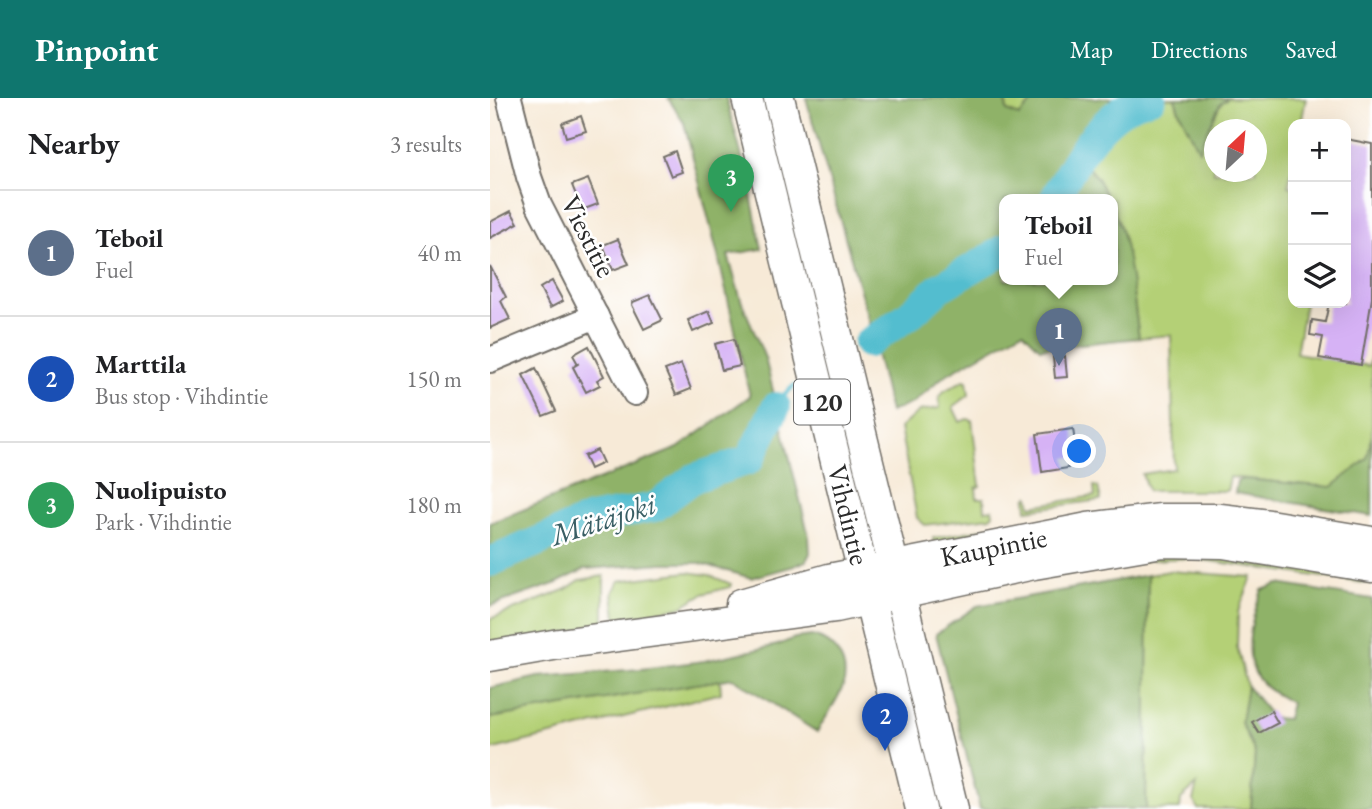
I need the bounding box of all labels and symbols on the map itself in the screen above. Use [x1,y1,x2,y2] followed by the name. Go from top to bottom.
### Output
[1204,119,1267,182] north arrow
[708,154,754,212] pin: 3
[553,189,625,283] street label: Viestitie
[1036,308,1082,366] pin: 1
[794,380,850,424] road number: 120
[1062,434,1096,468] your location
[819,461,879,569] street label: Vihdintie
[544,483,662,555] water label: Mätäjoki
[937,519,1050,575] street label: Kaupintie
[862,693,908,751] pin: 2

